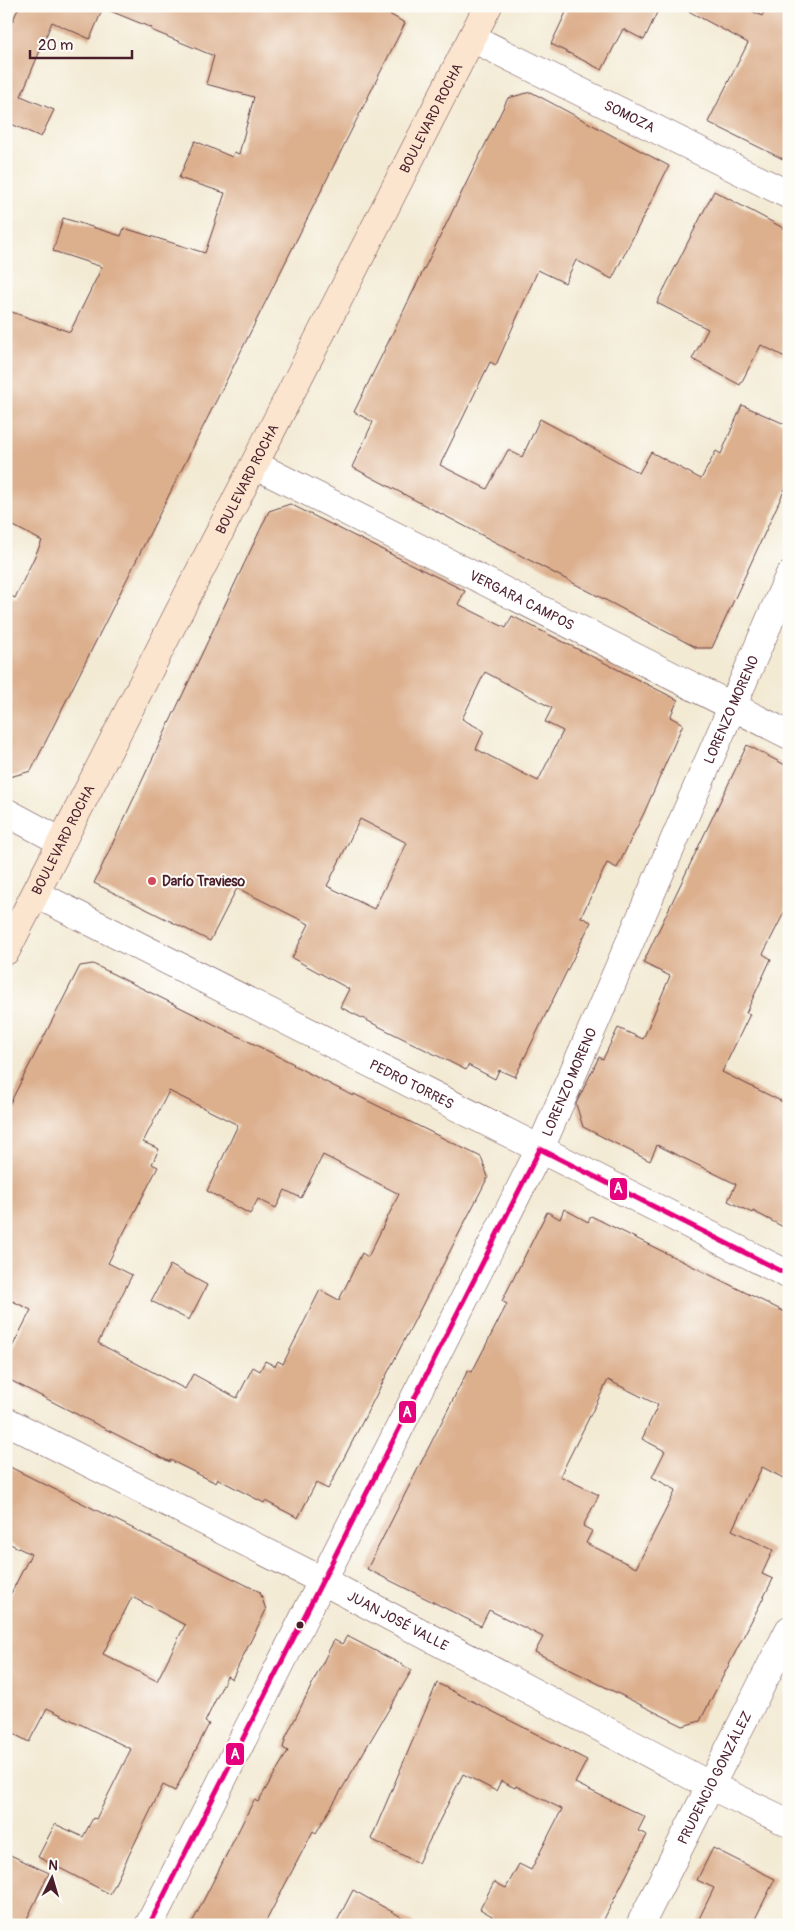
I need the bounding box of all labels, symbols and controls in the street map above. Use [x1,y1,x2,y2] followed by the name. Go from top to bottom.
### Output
[30,28,132,60] scale bar
[38,36,73,55] text: 20 m
[396,60,466,176] street label: BOULEVARD ROCHA
[601,97,658,136] street label: SOMOZA
[212,421,282,537] street label: BOULEVARD ROCHA
[466,567,577,634] street label: VERGARA CAMPOS
[700,653,762,767] street label: LORENZO MORENO
[28,782,98,898] street label: BOULEVARD ROCHA
[162,873,246,890] place label: Darío Travieso
[146,875,158,887] marker: Darío Travieso
[539,1025,601,1139] street label: LORENZO MORENO
[366,1056,456,1113] street label: PEDRO TORRES
[609,1177,628,1201] line badge: A
[613,1180,623,1197] text: A
[398,1400,417,1424] line badge: A
[402,1404,412,1421] text: A
[344,1587,451,1655] street label: JUAN JOSÉ VALLE
[295,1620,305,1630] unlabelled marker
[674,1708,756,1847] street label: PRUDENCIO GONZÁLEZ
[225,1742,245,1766] line badge: A
[230,1746,240,1763] text: A
[28,1854,78,1904] north arrow
[48,1857,59,1874] text: N

